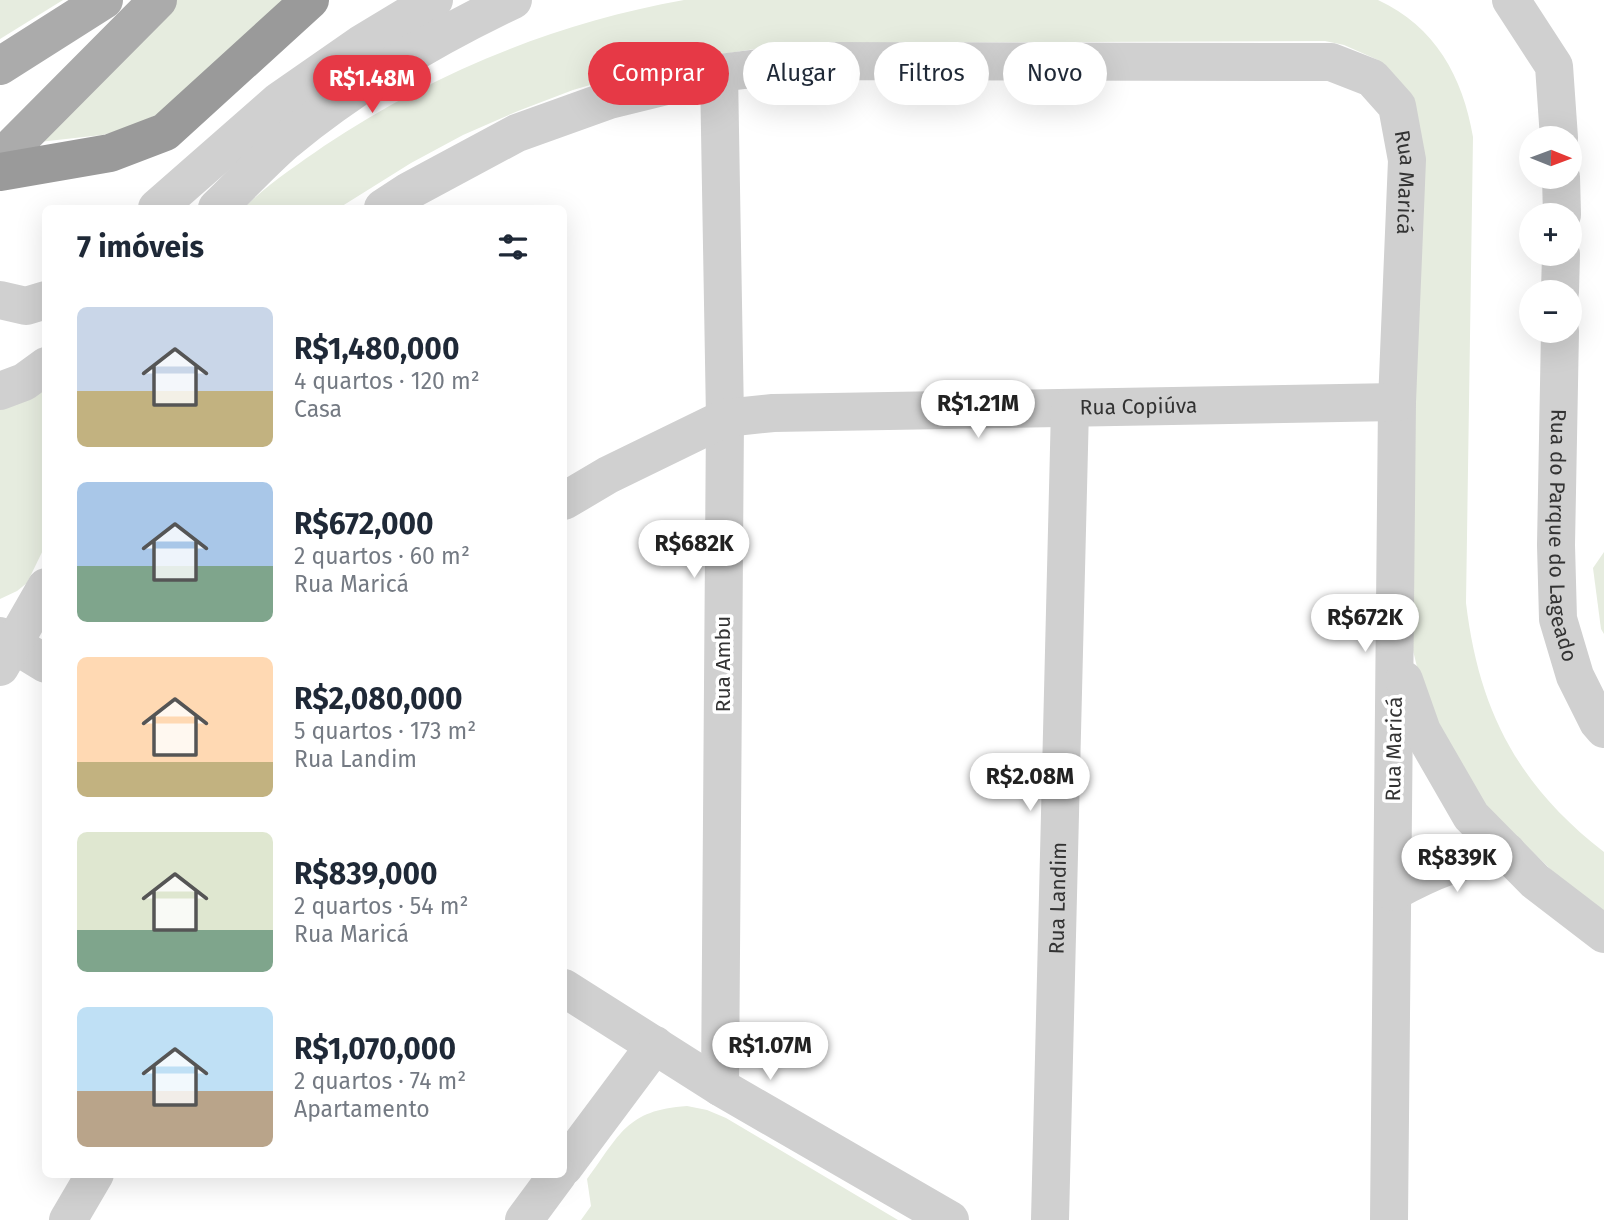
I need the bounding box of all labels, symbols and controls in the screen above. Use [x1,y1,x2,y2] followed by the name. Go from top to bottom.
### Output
[588,42,729,105] chip: Comprar
[743,42,860,105] chip: Alugar
[874,42,989,105] chip: Filtros
[1003,42,1107,105] chip: Novo
[307,55,437,115] pin: R$1.48M
[329,64,415,92] text: R$1.48M
[1519,126,1582,189] north arrow
[1519,126,1582,343] map controls
[1389,128,1420,235] street label: Rua Maricá
[1519,203,1582,266] button: +
[494,228,532,266] icon: filters
[77,229,204,265] text: 7 imóveis
[1519,280,1582,343] button: −
[294,331,459,367] text: R$1,480,000
[133,335,217,419] icon: home
[294,367,480,395] text: 4 quartos · 120 m²
[913,380,1043,440] pin: R$1.21M
[937,389,1019,417] text: R$1.21M
[1079,393,1197,421] street label: Rua Copiúva
[294,395,342,423] text: Casa
[1543,409,1583,665] street label: Rua do Parque do Lageado
[294,506,434,542] text: R$672,000
[133,510,217,594] icon: home
[637,520,751,580] pin: R$682K
[654,529,734,557] text: R$682K
[294,542,470,570] text: 2 quartos · 60 m²
[294,570,409,598] text: Rua Maricá
[1308,594,1422,654] pin: R$672K
[1327,603,1403,631] text: R$672K
[710,616,736,712] street label: Rua Ambu
[294,681,463,717] text: R$2,080,000
[133,685,217,769] icon: home
[1380,696,1408,802] street label: Rua Maricá
[294,717,476,745] text: 5 quartos · 173 m²
[294,745,417,773] text: Rua Landim
[965,754,1095,813] pin: R$2.08M
[986,762,1074,790] text: R$2.08M
[1400,834,1514,894] pin: R$839K
[1044,842,1072,955] street label: Rua Landim
[1417,843,1497,871] text: R$839K
[294,856,438,892] text: R$839,000
[133,860,217,944] icon: home
[294,892,469,920] text: 2 quartos · 54 m²
[294,920,409,948] text: Rua Maricá
[705,1023,835,1082] pin: R$1.07M
[294,1031,456,1067] text: R$1,070,000
[728,1031,812,1059] text: R$1.07M
[133,1035,217,1119] icon: home
[294,1067,466,1095] text: 2 quartos · 74 m²
[294,1095,430,1123] text: Apartamento

